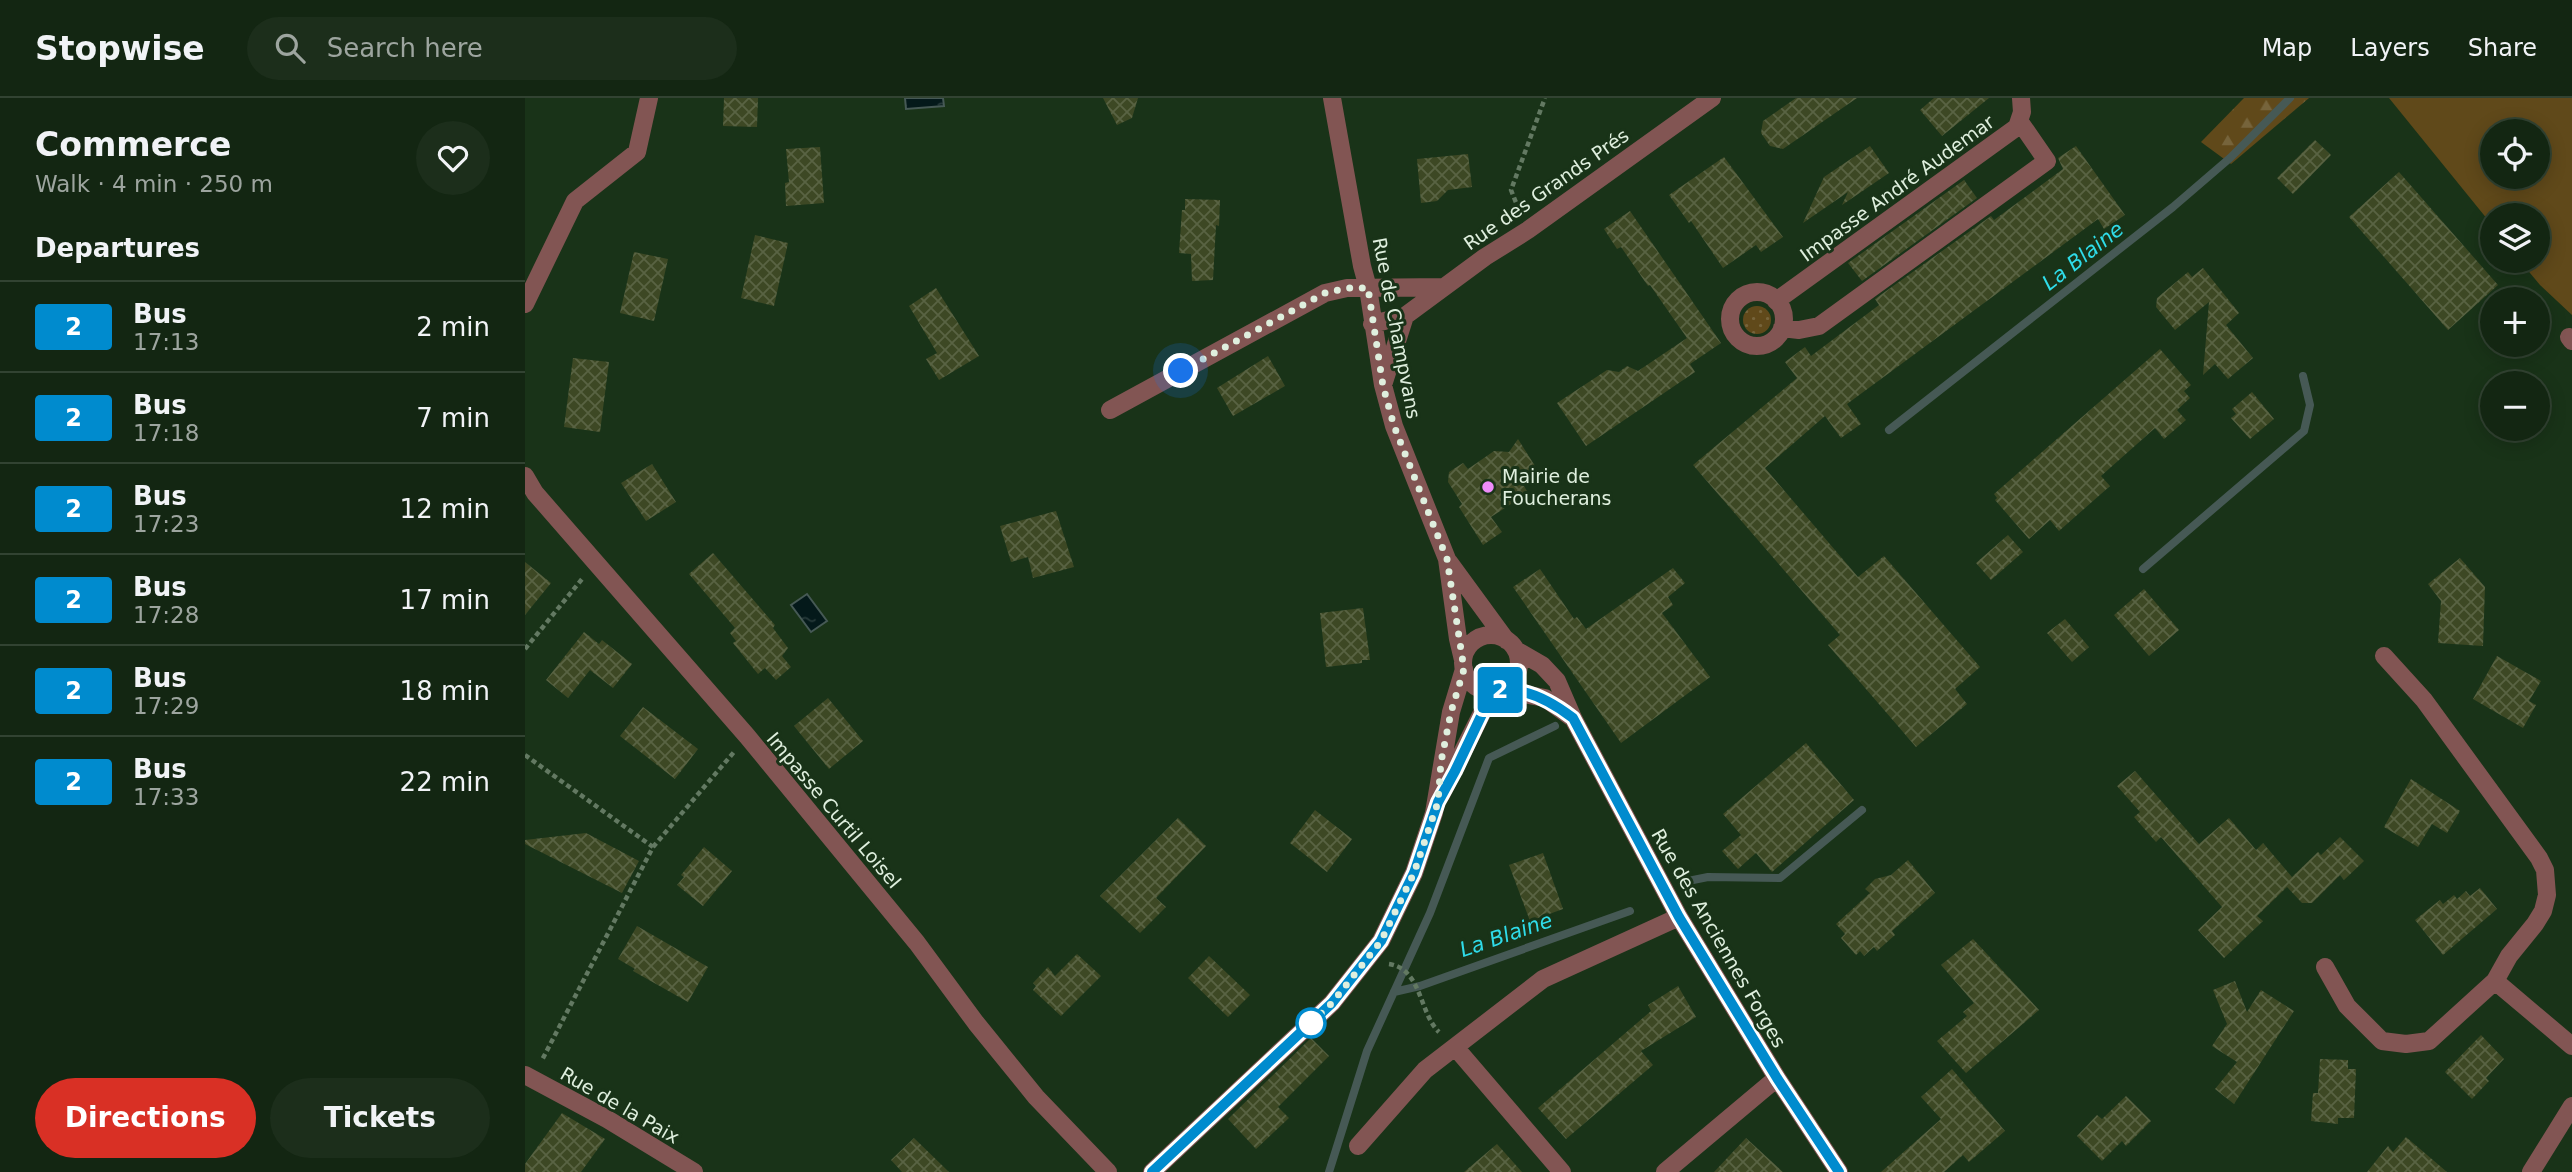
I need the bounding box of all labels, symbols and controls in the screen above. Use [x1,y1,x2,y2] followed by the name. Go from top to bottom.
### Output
[247,17,737,80] search box
[35,29,205,68] text: Stopwise
[271,29,309,67] icon: search
[327,33,483,63] text: Search here
[2262,34,2312,62] text: Map
[2350,34,2430,62] text: Layers
[2468,34,2537,62] text: Share
[1796,110,1998,266] street label: Impasse André Audemar
[2480,119,2550,441] map controls
[2480,119,2550,189] button: locate
[416,121,490,195] button: heart
[1459,124,1633,254] street label: Rue des Grands Prés
[35,125,231,164] text: Commerce
[35,171,273,197] text: Walk · 4 min · 250 m
[2480,203,2550,273] button: layers
[2038,217,2128,295] water label: La Blaine
[35,233,200,263] text: Departures
[1369,235,1425,421] street label: Rue de Champvans
[2480,287,2550,357] button: +
[133,299,187,329] text: Bus
[416,312,490,342] text: 2 min
[65,313,82,341] text: 2
[133,329,199,355] text: 17:13
[1163,353,1198,388] your location
[2480,371,2550,441] button: −
[133,390,187,420] text: Bus
[416,403,490,433] text: 7 min
[65,404,82,432] text: 2
[133,420,199,446] text: 17:18
[1502,465,1612,509] place label: Mairie de Foucherans
[1480,479,1496,495] marker: Mairie de Foucherans
[133,481,187,511] text: Bus
[400,494,490,524] text: 12 min
[65,495,82,523] text: 2
[133,511,199,537] text: 17:23
[133,572,187,602] text: Bus
[400,585,490,615] text: 17 min
[65,586,82,614] text: 2
[133,602,199,628] text: 17:28
[133,663,187,693] text: Bus
[1477,667,1523,713] line badge: 2
[400,676,490,706] text: 18 min
[1492,676,1508,704] text: 2
[65,677,82,705] text: 2
[133,693,199,719] text: 17:29
[762,728,906,892] street label: Impasse Curtil Loisel
[133,754,187,784] text: Bus
[400,767,490,797] text: 22 min
[65,768,82,796] text: 2
[133,784,199,810] text: 17:33
[1647,825,1791,1051] street label: Rue des Anciennes Forges
[1457,908,1555,962] water label: La Blaine
[1296,1008,1326,1038] unlabelled marker
[557,1062,683,1148] street label: Rue de la Paix
[35,1078,256,1158] button: Directions
[270,1078,490,1158] button: Tickets

